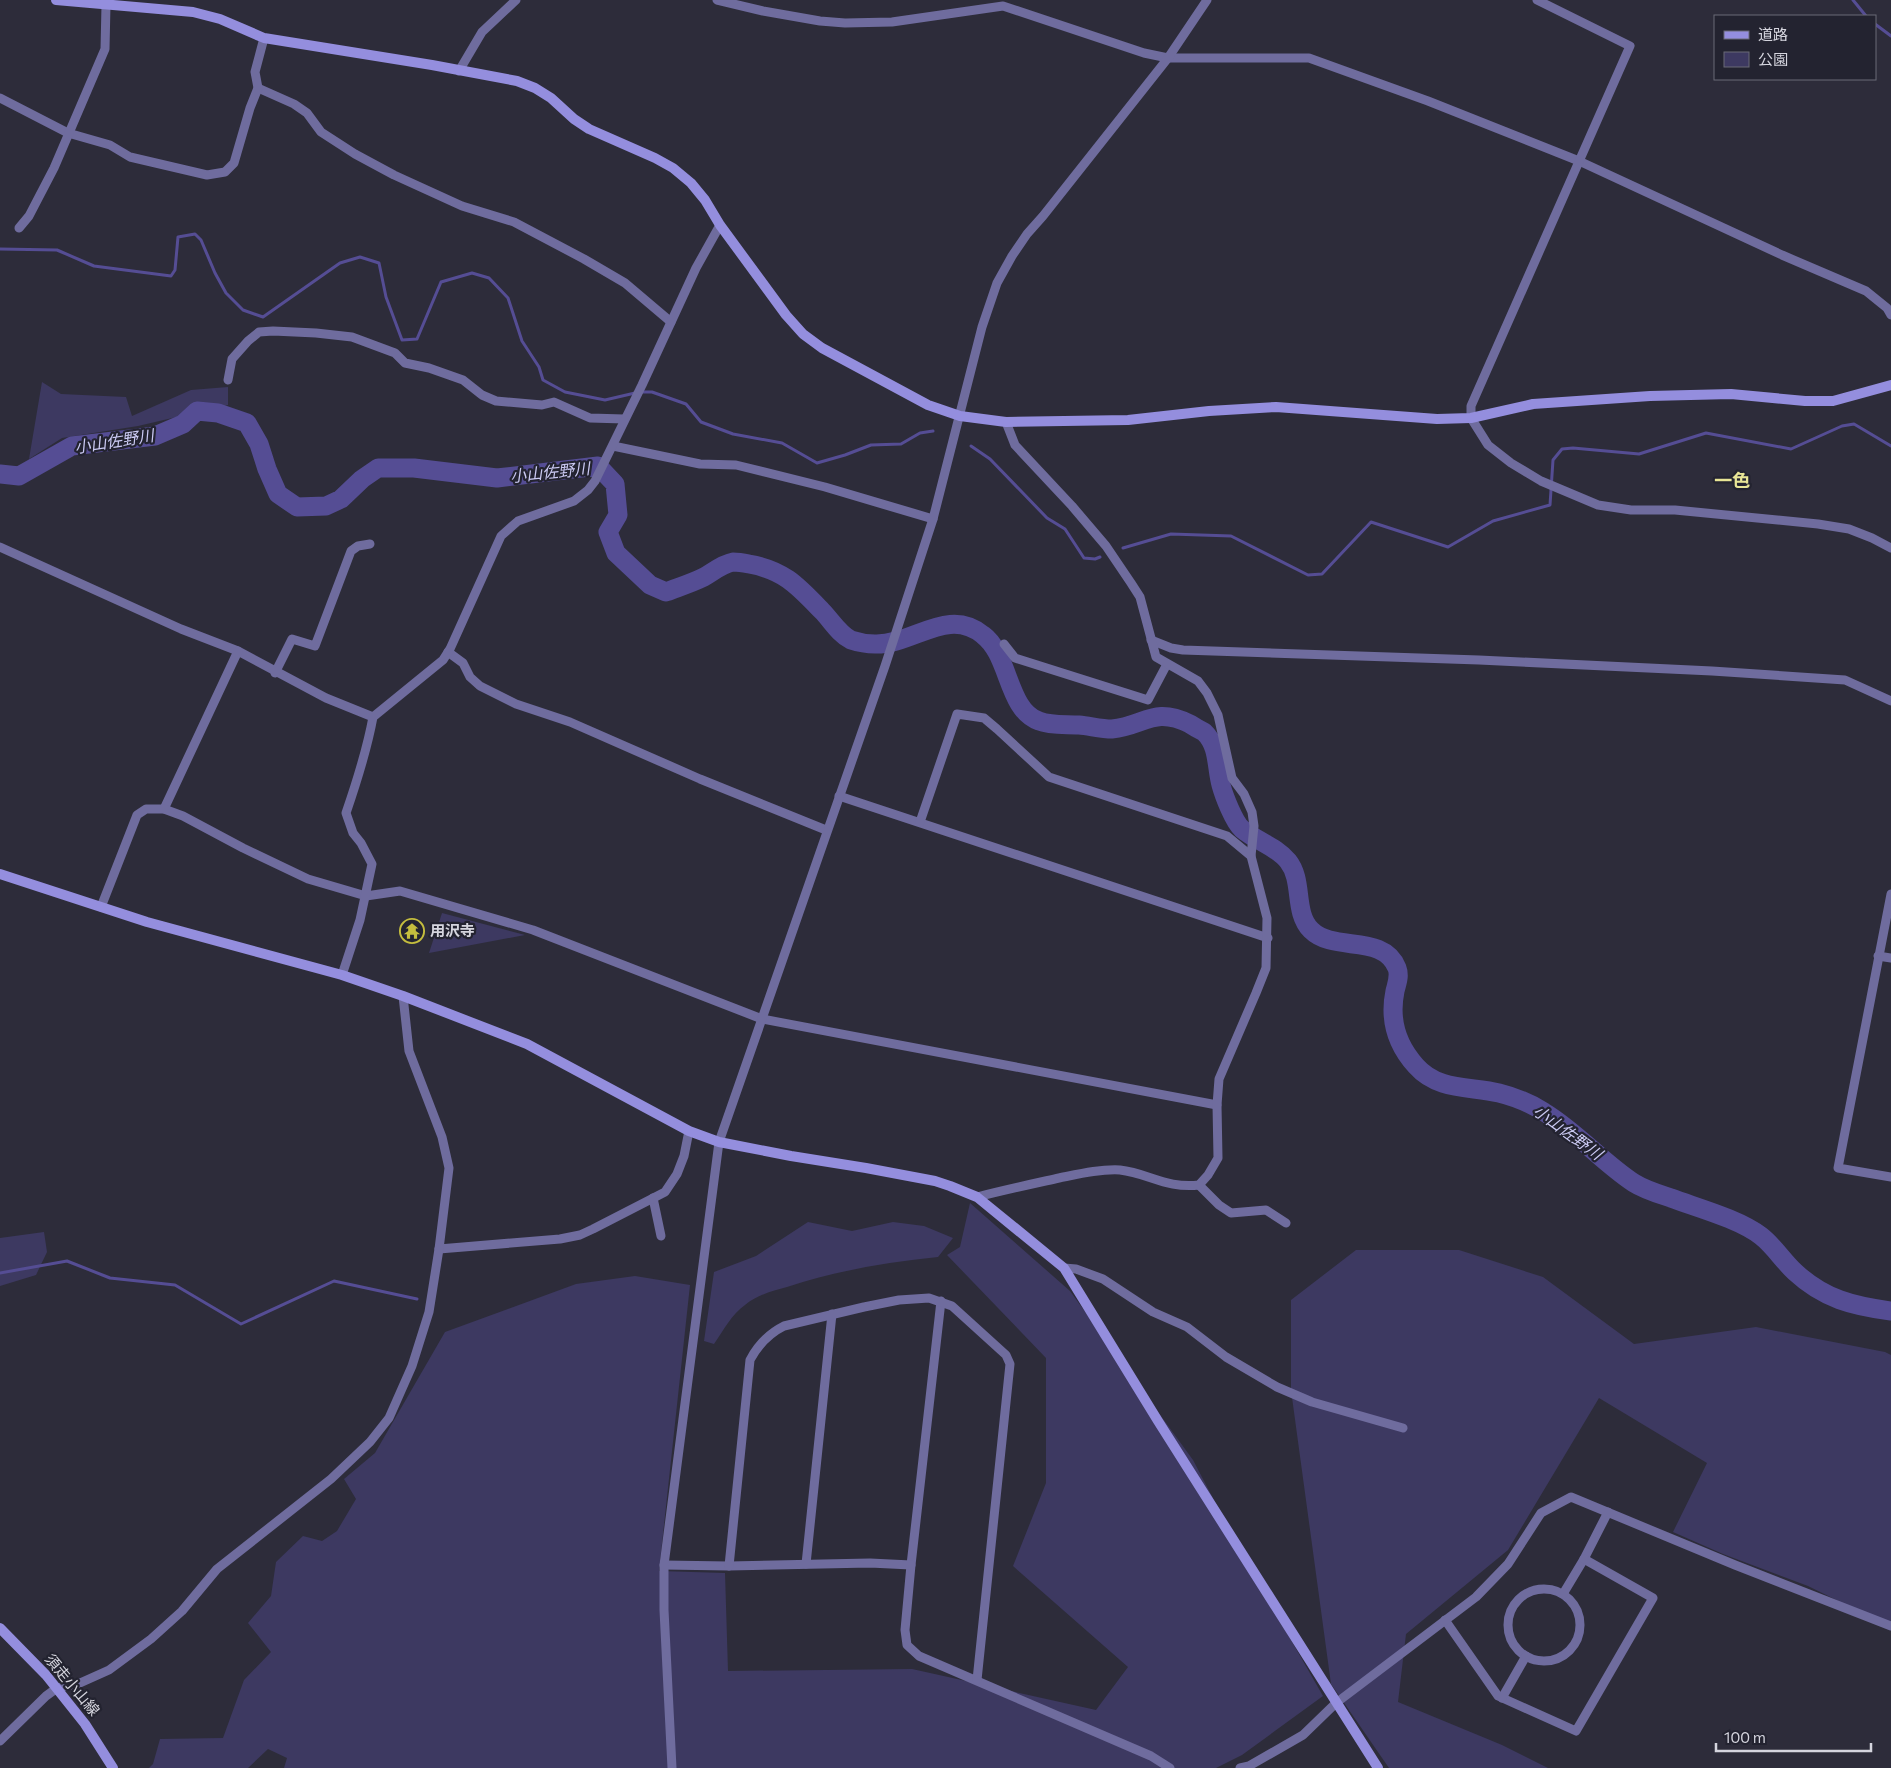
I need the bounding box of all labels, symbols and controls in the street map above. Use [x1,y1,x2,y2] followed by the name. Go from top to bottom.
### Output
[1714,15,1876,80] legend
[1758,25,1788,43] text: 道路
[1758,50,1788,68] text: 公園
[73,425,157,456] water label: 小山佐野川
[509,458,593,485] water label: 小山佐野川
[1714,469,1750,491] district label: 一色
[399,918,425,944] temple icon: 用沢寺
[430,921,475,939] place label: 用沢寺
[1530,1100,1608,1164] water label: 小山佐野川
[42,1650,104,1719] street label: 須走小山線
[1716,1720,1871,1752] scale bar
[1724,1728,1766,1746] text: 100 m

